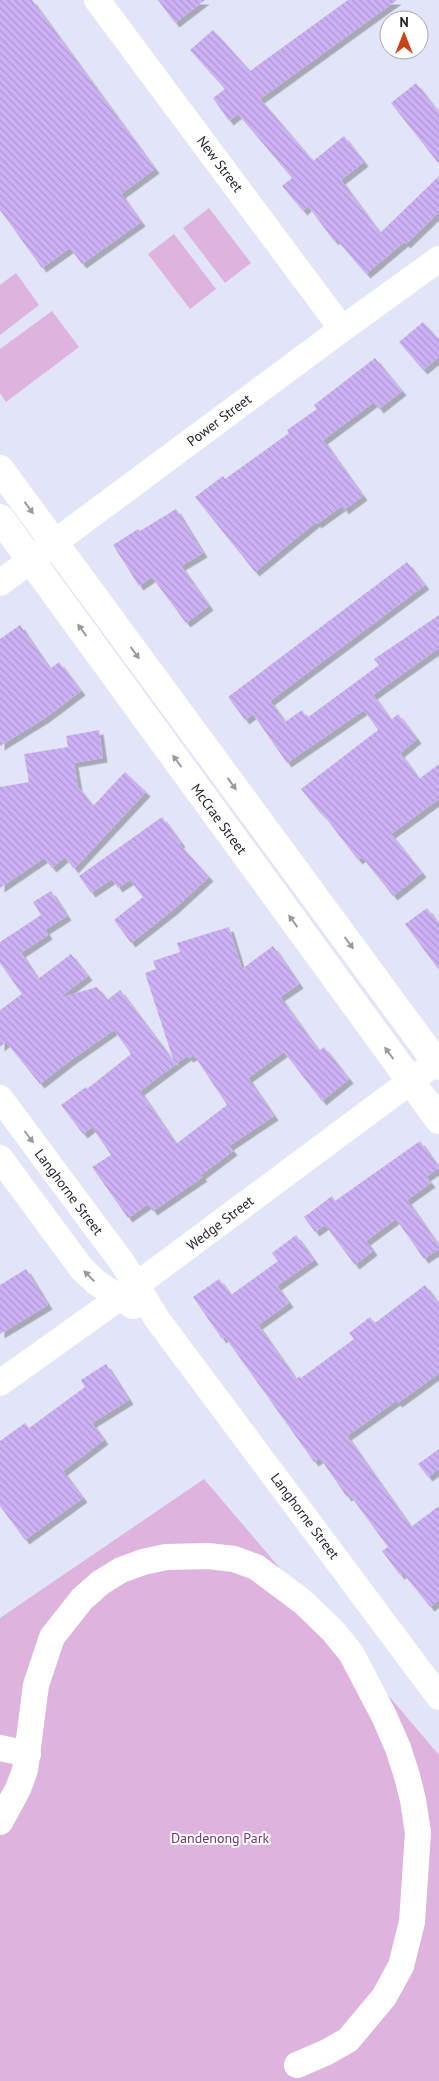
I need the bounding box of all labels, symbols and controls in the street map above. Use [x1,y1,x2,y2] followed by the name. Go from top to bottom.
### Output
[379,10,429,60] north arrow
[399,13,409,31] text: N
[193,132,247,196] street label: New Street
[183,390,255,450] street label: Power Street
[24,501,34,515] one-way arrow
[76,624,87,637] one-way arrow
[130,646,140,660] one-way arrow
[172,754,182,768] one-way arrow
[226,777,237,790] one-way arrow
[187,780,251,858] street label: McCrae Street
[288,914,298,928] one-way arrow
[343,936,354,949] one-way arrow
[384,1046,394,1059] one-way arrow
[24,1130,34,1144] one-way arrow
[31,1145,107,1239] street label: Langhorne Street
[183,1192,257,1254] street label: Wedge Street
[83,1270,95,1282] one-way arrow
[267,1469,343,1563] street label: Langhorne Street
[171,1829,269,1847] park label: Dandenong Park

